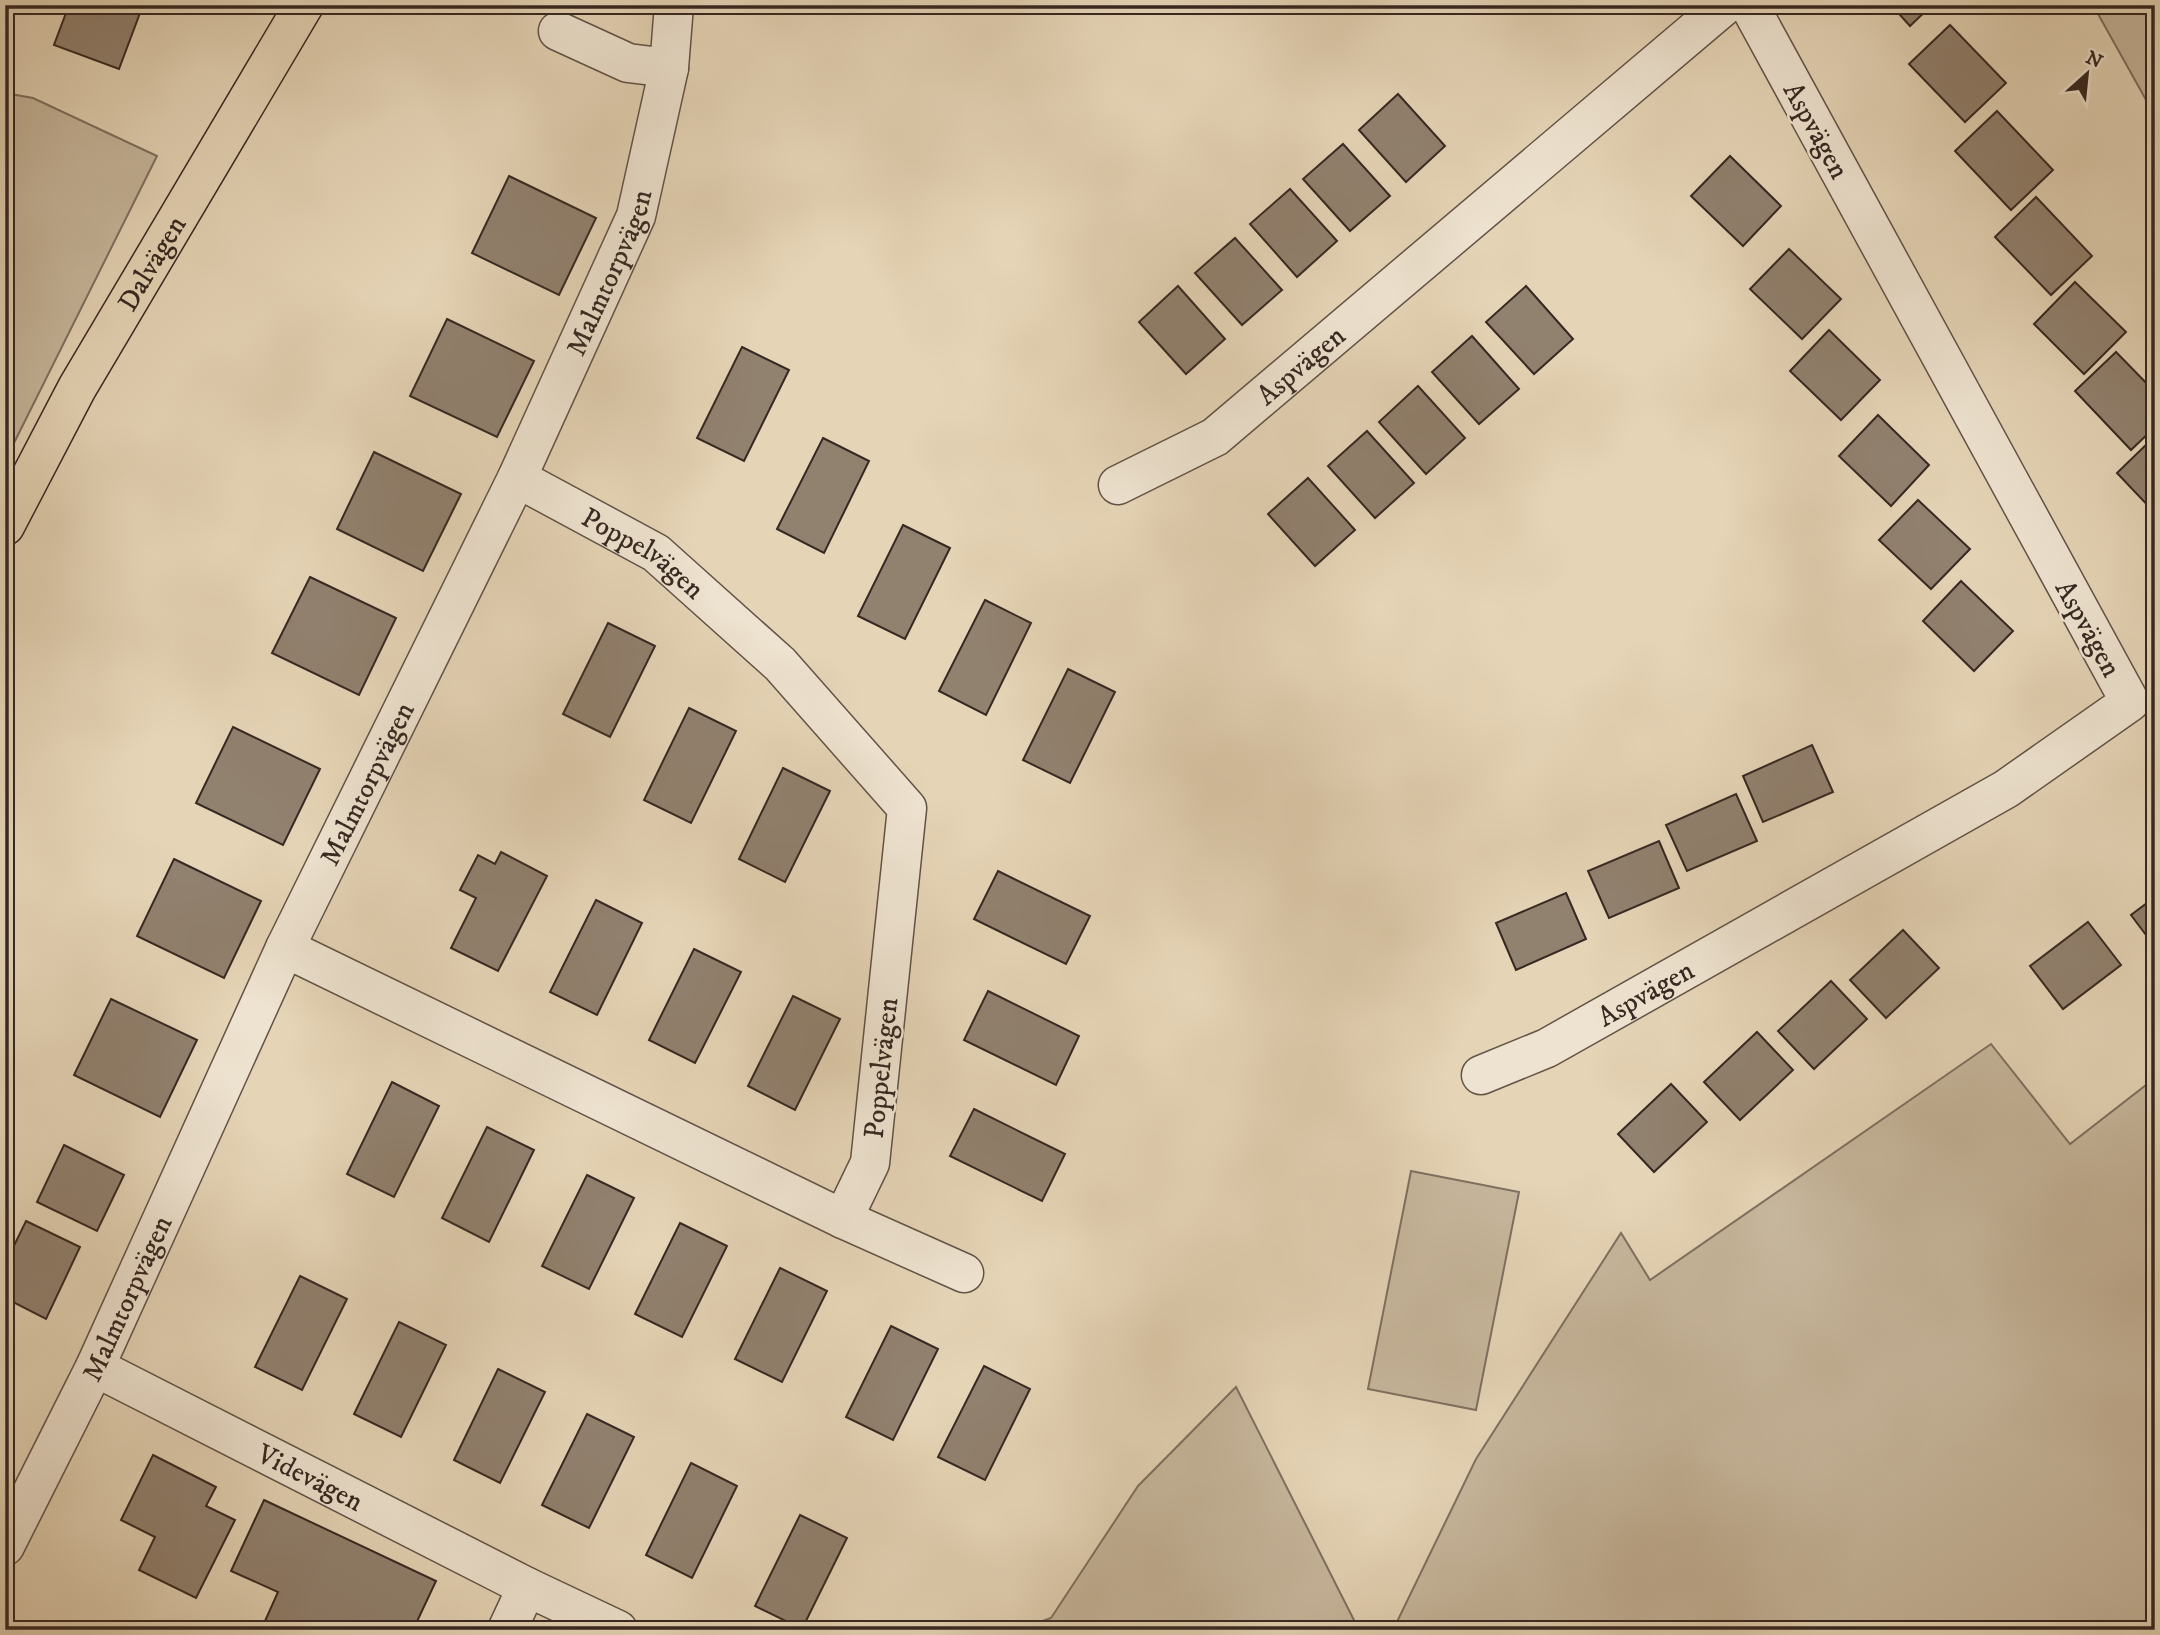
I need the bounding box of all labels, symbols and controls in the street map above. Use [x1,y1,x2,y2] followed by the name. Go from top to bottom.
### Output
[2052,38,2122,108] north arrow
[2082,46,2107,74] text: N
[1775,76,1857,186] street label: Aspvägen
[559,186,660,362] street label: Malmtorpvägen
[111,209,194,318] street label: Dalvägen
[1250,318,1353,413] street label: Aspvägen
[575,500,711,607] street label: Poppelvägen
[2047,574,2129,684] street label: Aspvägen
[313,696,423,872] street label: Malmtorpvägen
[1591,953,1701,1035] street label: Aspvägen
[857,996,906,1140] street label: Poppelvägen
[75,1210,180,1387] street label: Malmtorpvägen
[250,1436,369,1520] street label: Videvägen

